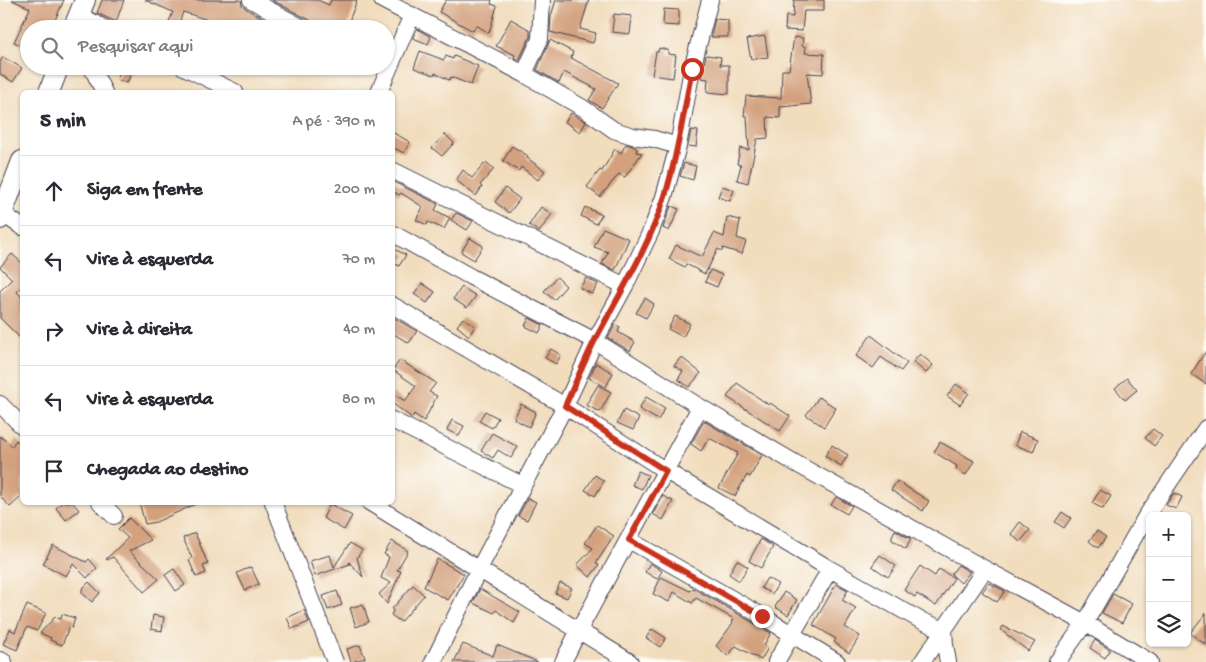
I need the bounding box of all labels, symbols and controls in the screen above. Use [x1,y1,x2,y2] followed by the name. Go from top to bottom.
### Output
[20,20,395,75] search box
[38,34,66,62] icon: search
[78,36,193,59] text: Pesquisar aqui
[681,58,704,81] route start
[40,110,85,135] text: 5 min
[292,113,375,132] text: A pé · 390 m
[40,177,68,205] icon: ahead
[87,179,203,202] text: Siga em frente
[334,181,375,200] text: 200 m
[40,247,68,275] icon: left
[87,249,213,272] text: Vire à esquerda
[342,251,375,270] text: 70 m
[40,317,68,345] icon: right
[87,319,192,342] text: Vire à direita
[343,321,375,340] text: 40 m
[40,387,68,415] icon: left
[87,389,213,412] text: Vire à esquerda
[342,391,375,410] text: 80 m
[40,457,68,485] icon: arrive
[87,459,248,482] text: Chegada ao destino
[1146,512,1191,647] map controls
[1146,512,1191,557] button: +
[1146,557,1191,602] button: −
[1146,602,1191,647] button: layers
[751,605,774,628] route end

